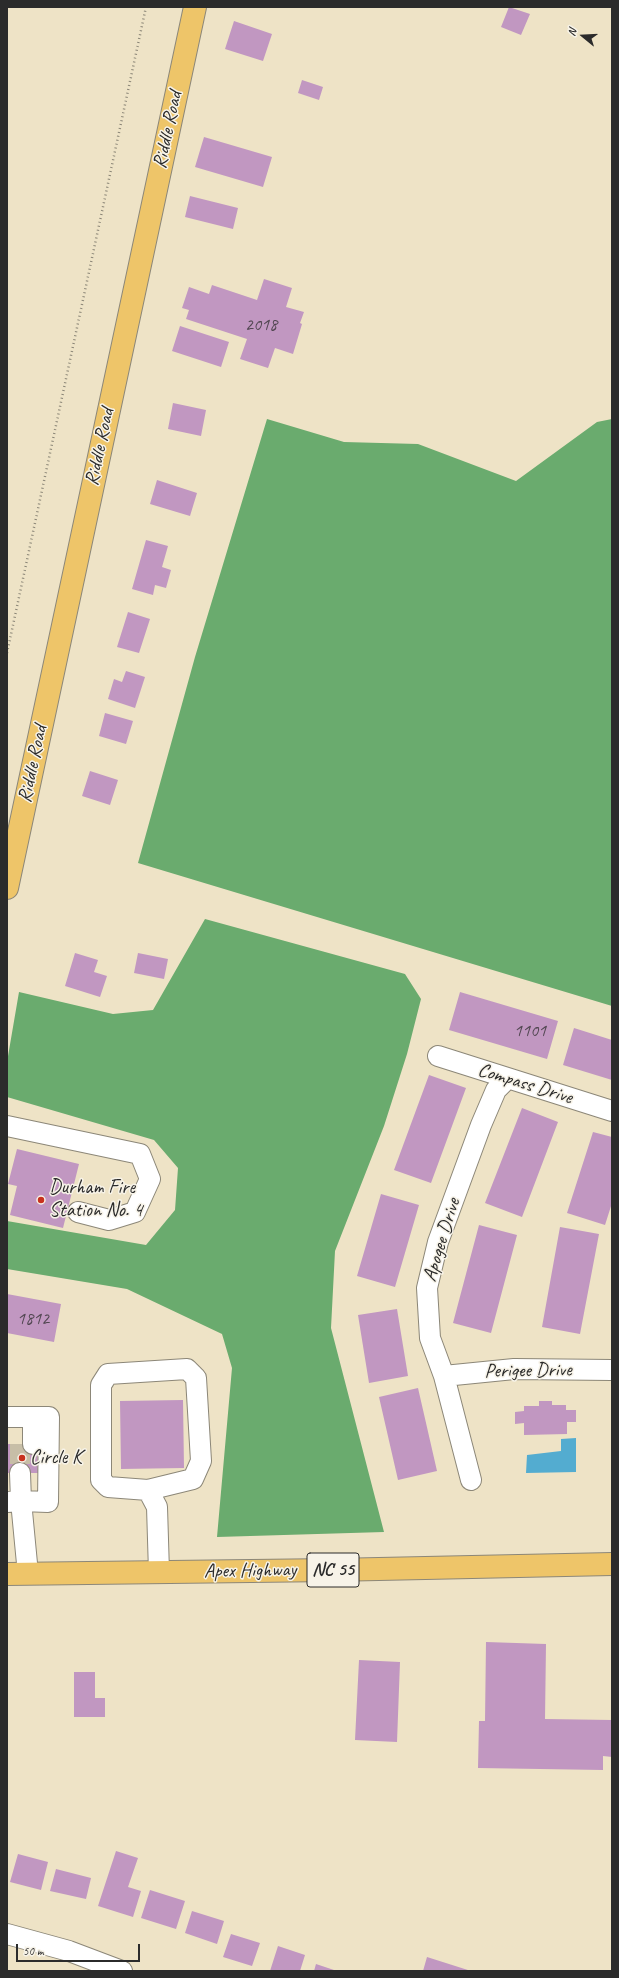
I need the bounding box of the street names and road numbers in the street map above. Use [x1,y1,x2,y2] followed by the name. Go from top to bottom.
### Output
[148,89,188,171] street label: Riddle Road
[80,406,120,488] street label: Riddle Road
[13,723,53,805] street label: Riddle Road
[475,1058,575,1110] street label: Compass Drive
[418,1196,466,1284] street label: Apogee Drive
[484,1358,572,1384] street label: Perigee Drive
[307,1553,359,1587] road number: NC 55
[204,1558,296,1584] street label: Apex Highway

